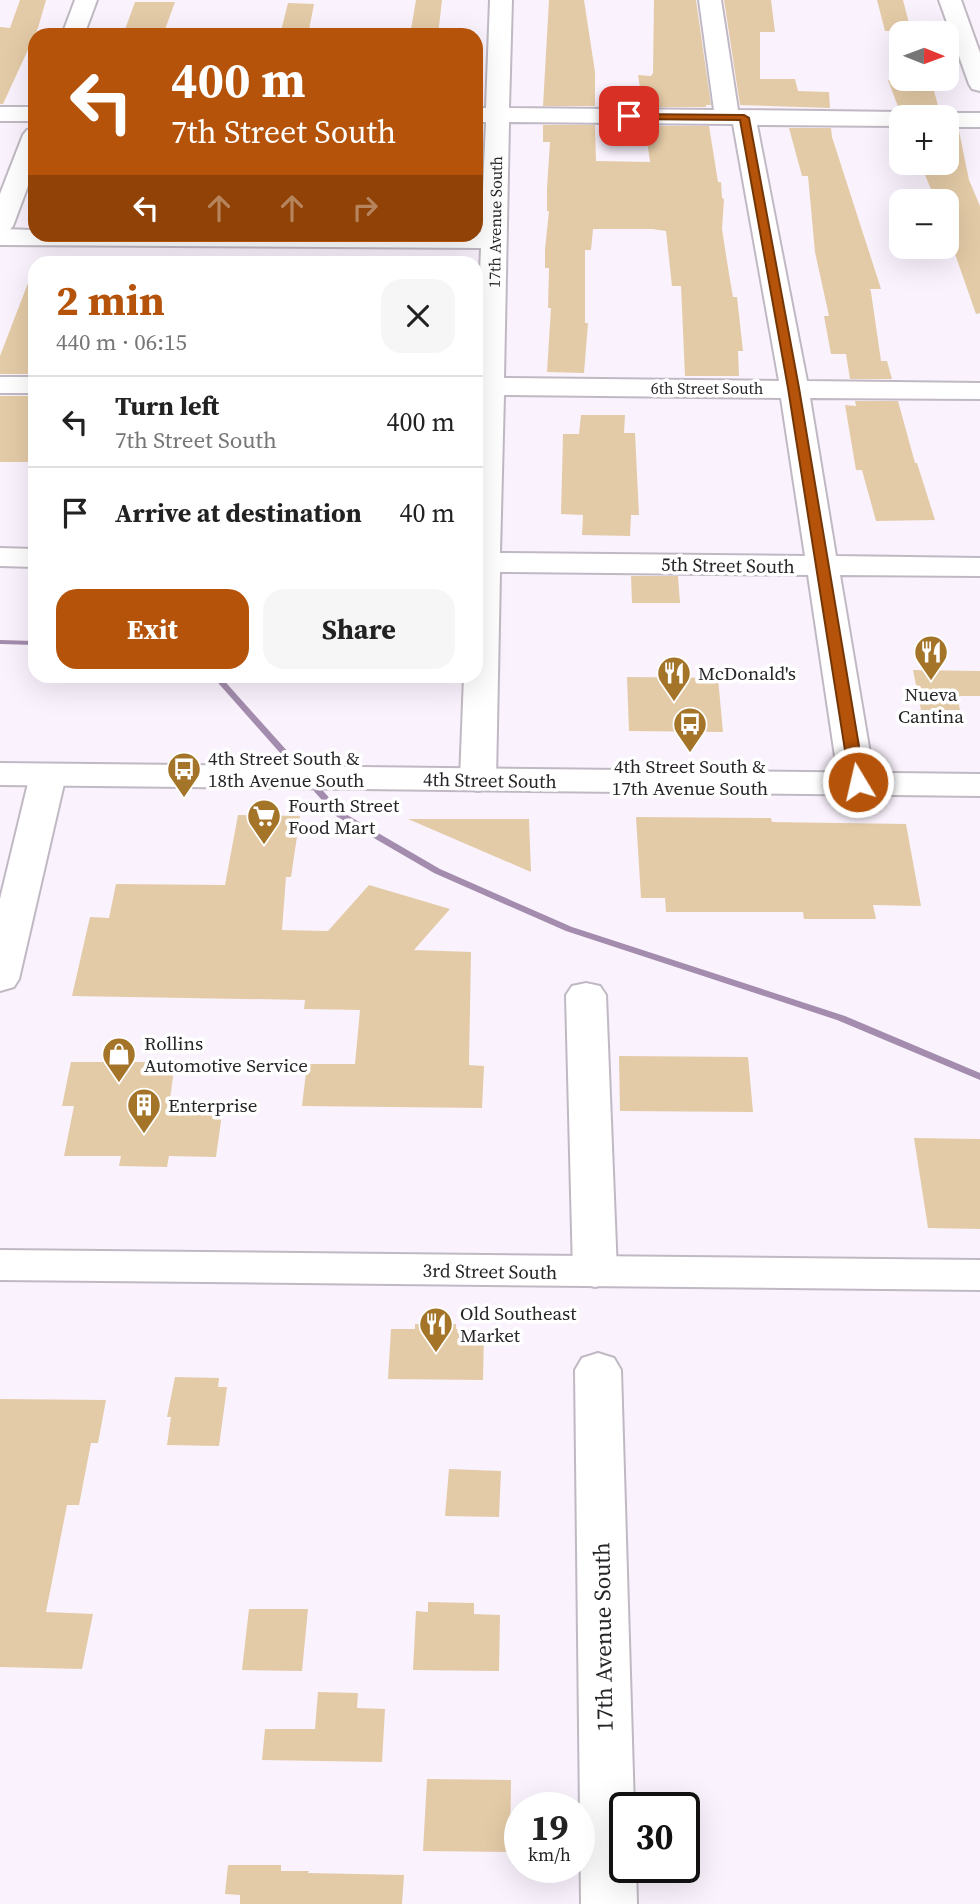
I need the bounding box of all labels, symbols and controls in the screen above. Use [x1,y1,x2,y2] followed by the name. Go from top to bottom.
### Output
[889,21,959,91] north arrow
[889,21,959,259] map controls
[171,46,306,113] text: 400 m
[56,56,147,147] icon: left
[599,86,659,146] pin
[610,97,648,135] icon: arrive
[889,105,959,175] button: +
[171,110,396,154] text: 7th Street South
[483,156,507,288] street label: 17th Avenue South
[127,189,165,227] icon: left
[200,189,238,227] icon: ahead
[273,189,311,227] icon: ahead
[346,189,384,227] icon: right
[889,189,959,259] button: −
[56,271,165,329] text: 2 min
[381,279,455,353] button: close
[56,326,187,358] text: 440 m · 06:15
[651,377,764,399] street label: 6th Street South
[115,388,219,424] text: Turn left
[56,403,94,441] icon: left
[387,404,455,440] text: 400 m
[115,424,277,456] text: 7th Street South
[56,494,94,532] icon: arrive
[115,495,362,531] text: Arrive at destination
[400,495,455,531] text: 40 m
[661,551,795,579] street label: 5th Street South
[56,589,249,669] button: Exit
[263,589,455,669] button: Share
[912,633,950,682] restaurant icon: Nueva Cantina
[655,654,693,703] restaurant icon: McDonald's
[698,660,796,686] place label: McDonald's
[898,681,964,729] place label: Nueva Cantina
[671,705,709,754] bus stop icon: 4th Street South & 17th Avenue South
[208,745,364,793] place label: 4th Street South & 18th Avenue South
[821,745,895,819] position arrow
[165,750,203,799] bus stop icon: 4th Street South & 18th Avenue South
[612,753,768,801] place label: 4th Street South & 17th Avenue South
[423,766,557,794] street label: 4th Street South
[288,792,400,840] place label: Fourth Street Food Mart
[245,797,283,846] supermarket icon: Fourth Street Food Mart
[144,1030,308,1078] place label: Rollins Automotive Service
[100,1035,138,1084] shop icon: Rollins Automotive Service
[125,1086,163,1135] building icon: Enterprise
[168,1092,258,1118] place label: Enterprise
[422,1257,558,1285] street label: 3rd Street South
[460,1300,577,1348] place label: Old Southeast Market
[417,1305,455,1354] restaurant icon: Old Southeast Market
[585,1542,621,1732] street label: 17th Avenue South
[609,1792,700,1883] speed limit sign: 30
[531,1804,568,1852] text: 19
[528,1842,571,1867] text: km/h

